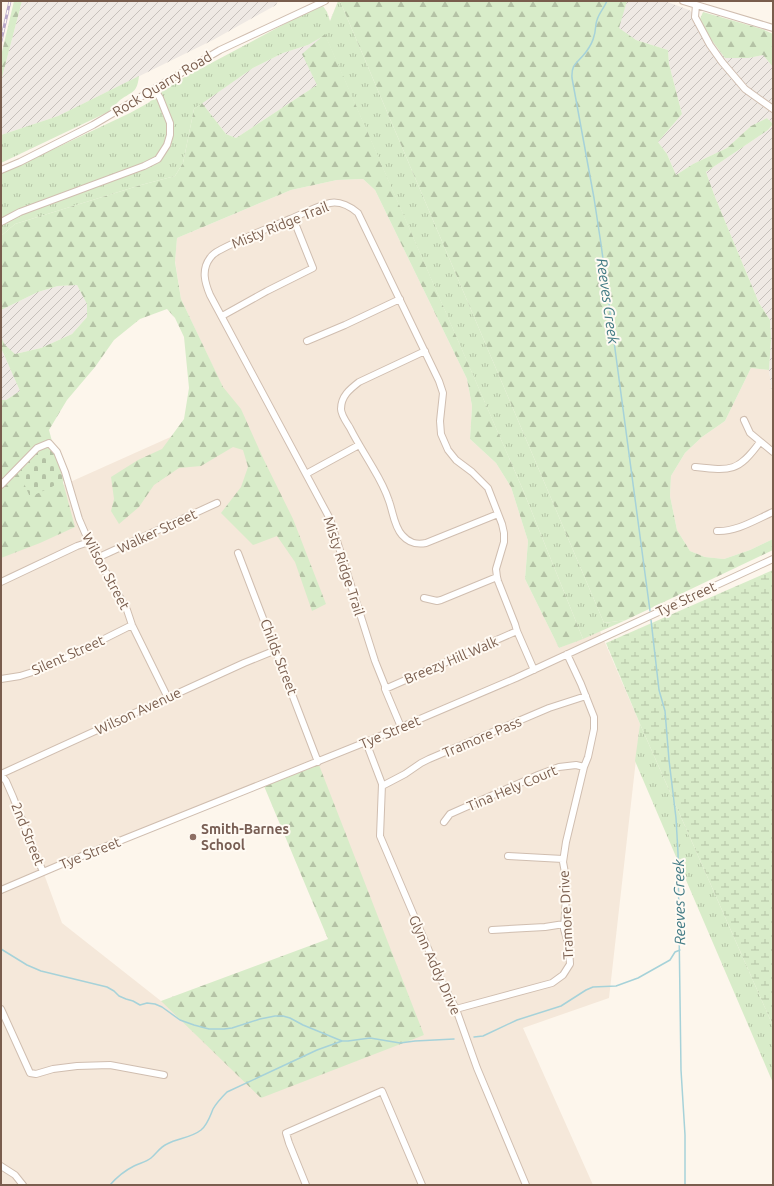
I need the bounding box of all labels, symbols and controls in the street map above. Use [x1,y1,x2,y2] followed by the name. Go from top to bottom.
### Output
[110,48,214,120] street label: Rock Quarry Road
[229,198,331,252] street label: Misty Ridge Trail
[594,257,622,345] water label: Reeves Creek
[115,505,200,556] street label: Walker Street
[320,514,368,618] street label: Misty Ridge Trail
[79,530,133,613] street label: Wilson Street
[653,578,719,620] street label: Tye Street
[257,617,301,698] street label: Childs Street
[29,632,107,678] street label: Silent Street
[402,633,500,687] street label: Breezy Hill Walk
[93,684,183,738] street label: Wilson Avenue
[357,712,423,752] street label: Tye Street
[440,713,524,761] street label: Tramore Pass
[464,762,560,814] street label: Tina Hely Court
[8,800,48,868] street label: 2nd Street
[201,821,290,853] place label: Smith-Barnes School
[188,832,198,842] marker: Smith-Barnes School
[57,833,123,872] street label: Tye Street
[670,858,688,945] water label: Reeves Creek
[556,870,576,960] street label: Tramore Drive
[406,913,464,1017] street label: Glynn Addy Drive

